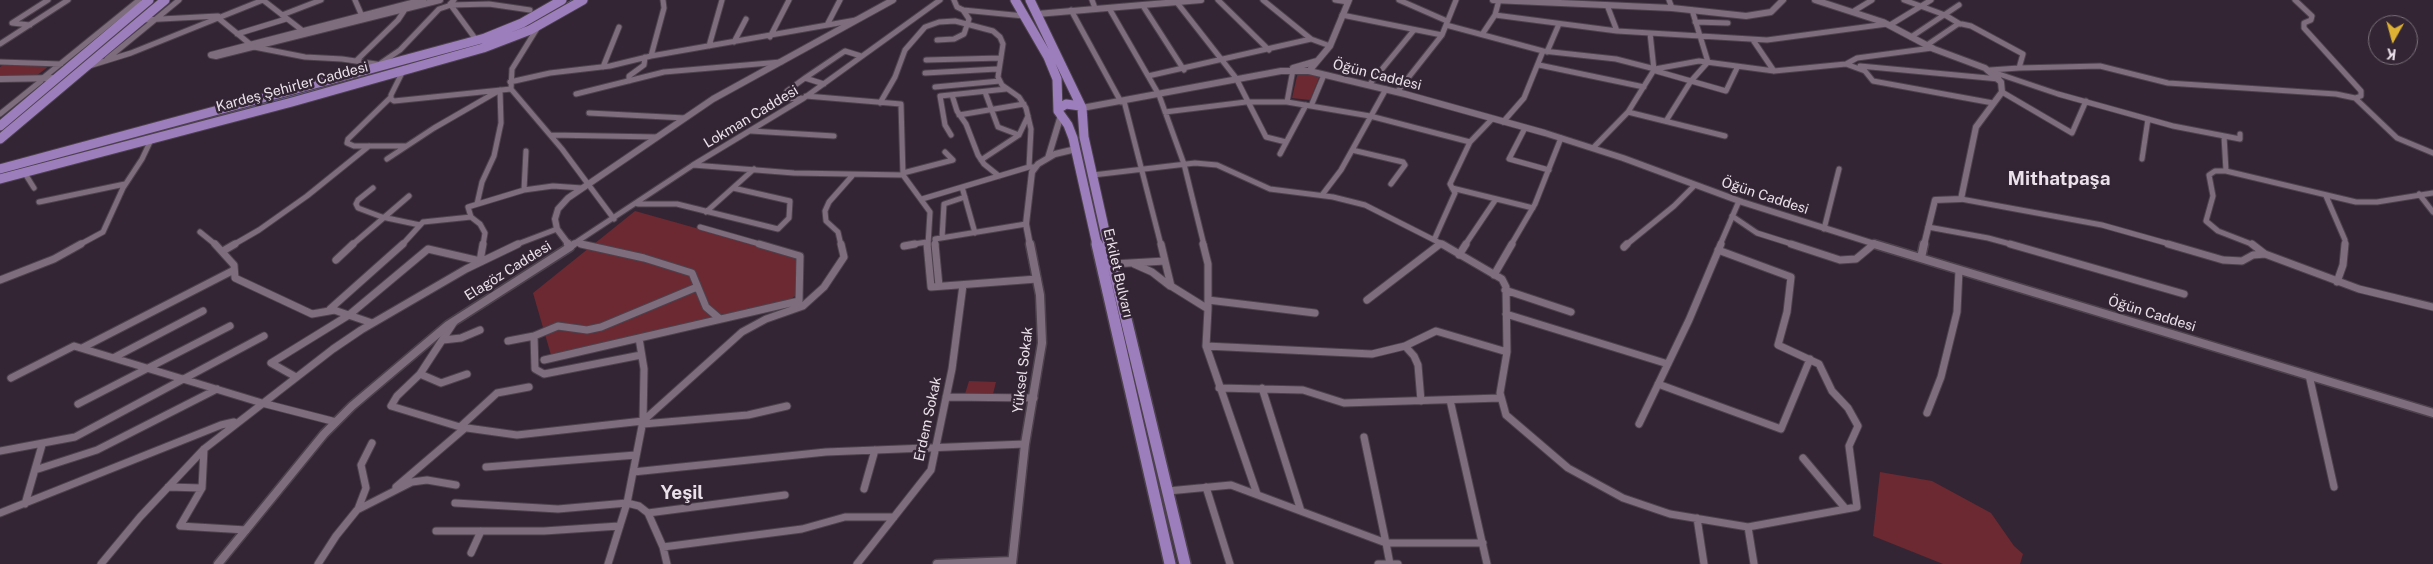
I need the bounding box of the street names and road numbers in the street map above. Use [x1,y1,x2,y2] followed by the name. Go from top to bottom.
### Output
[1331,56,1423,94] street label: Öğün Caddesi
[214,59,370,115] street label: Kardeş Şehirler Caddesi
[701,82,801,152] street label: Lokman Caddesi
[1719,174,1811,218] street label: Öğün Caddesi
[1100,227,1136,319] street label: Erkilet Bulvarı
[461,238,555,304] street label: Elagöz Caddesi
[2106,293,2198,335] street label: Öğün Caddesi
[1009,326,1037,414] street label: Yüksel Sokak
[911,375,945,463] street label: Erdem Sokak

